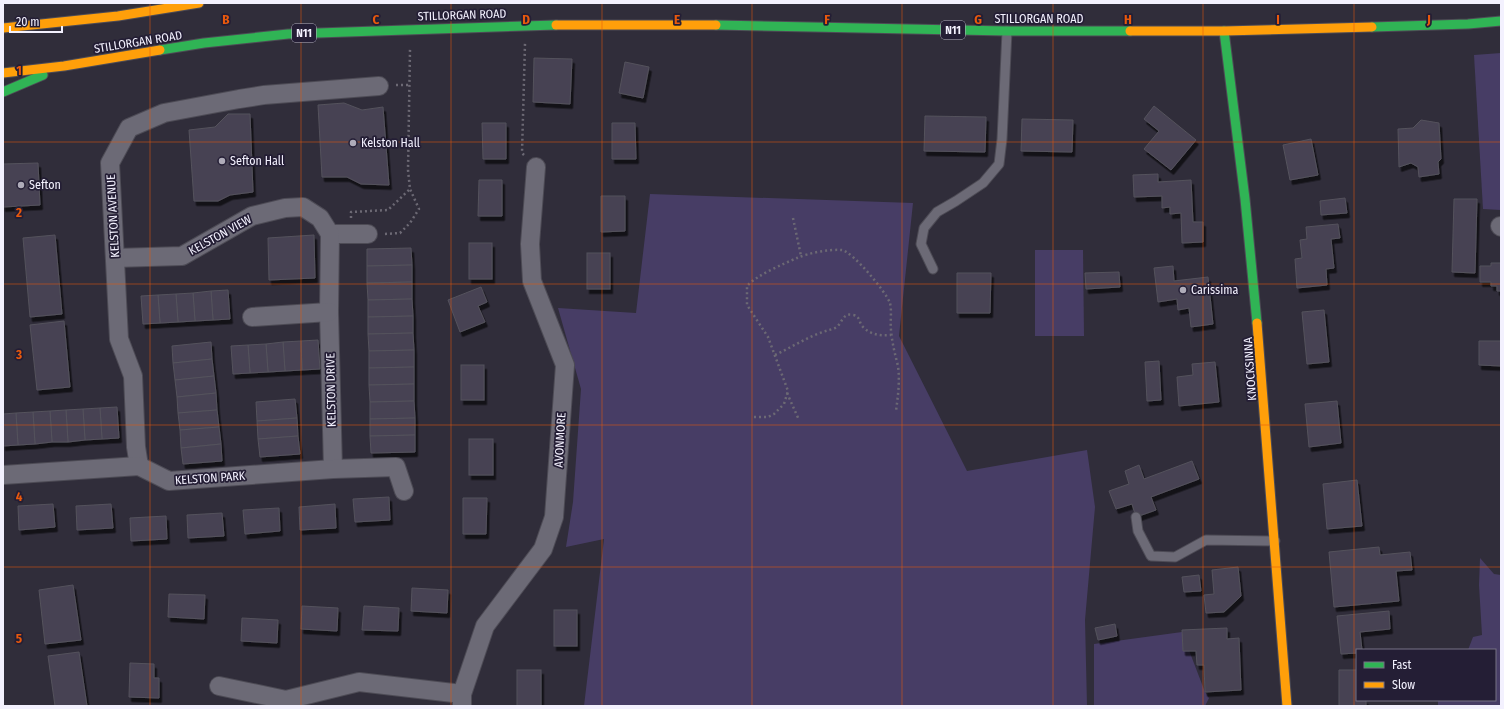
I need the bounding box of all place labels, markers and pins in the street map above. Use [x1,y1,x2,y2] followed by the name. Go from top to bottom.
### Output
[361,136,420,150] place label: Kelston Hall
[348,138,358,148] marker: Kelston Hall
[230,154,284,168] place label: Sefton Hall
[217,156,227,166] marker: Sefton Hall
[29,178,61,192] place label: Sefton
[16,180,26,190] marker: Sefton
[1191,283,1238,297] place label: Carissima
[1178,285,1188,295] marker: Carissima

